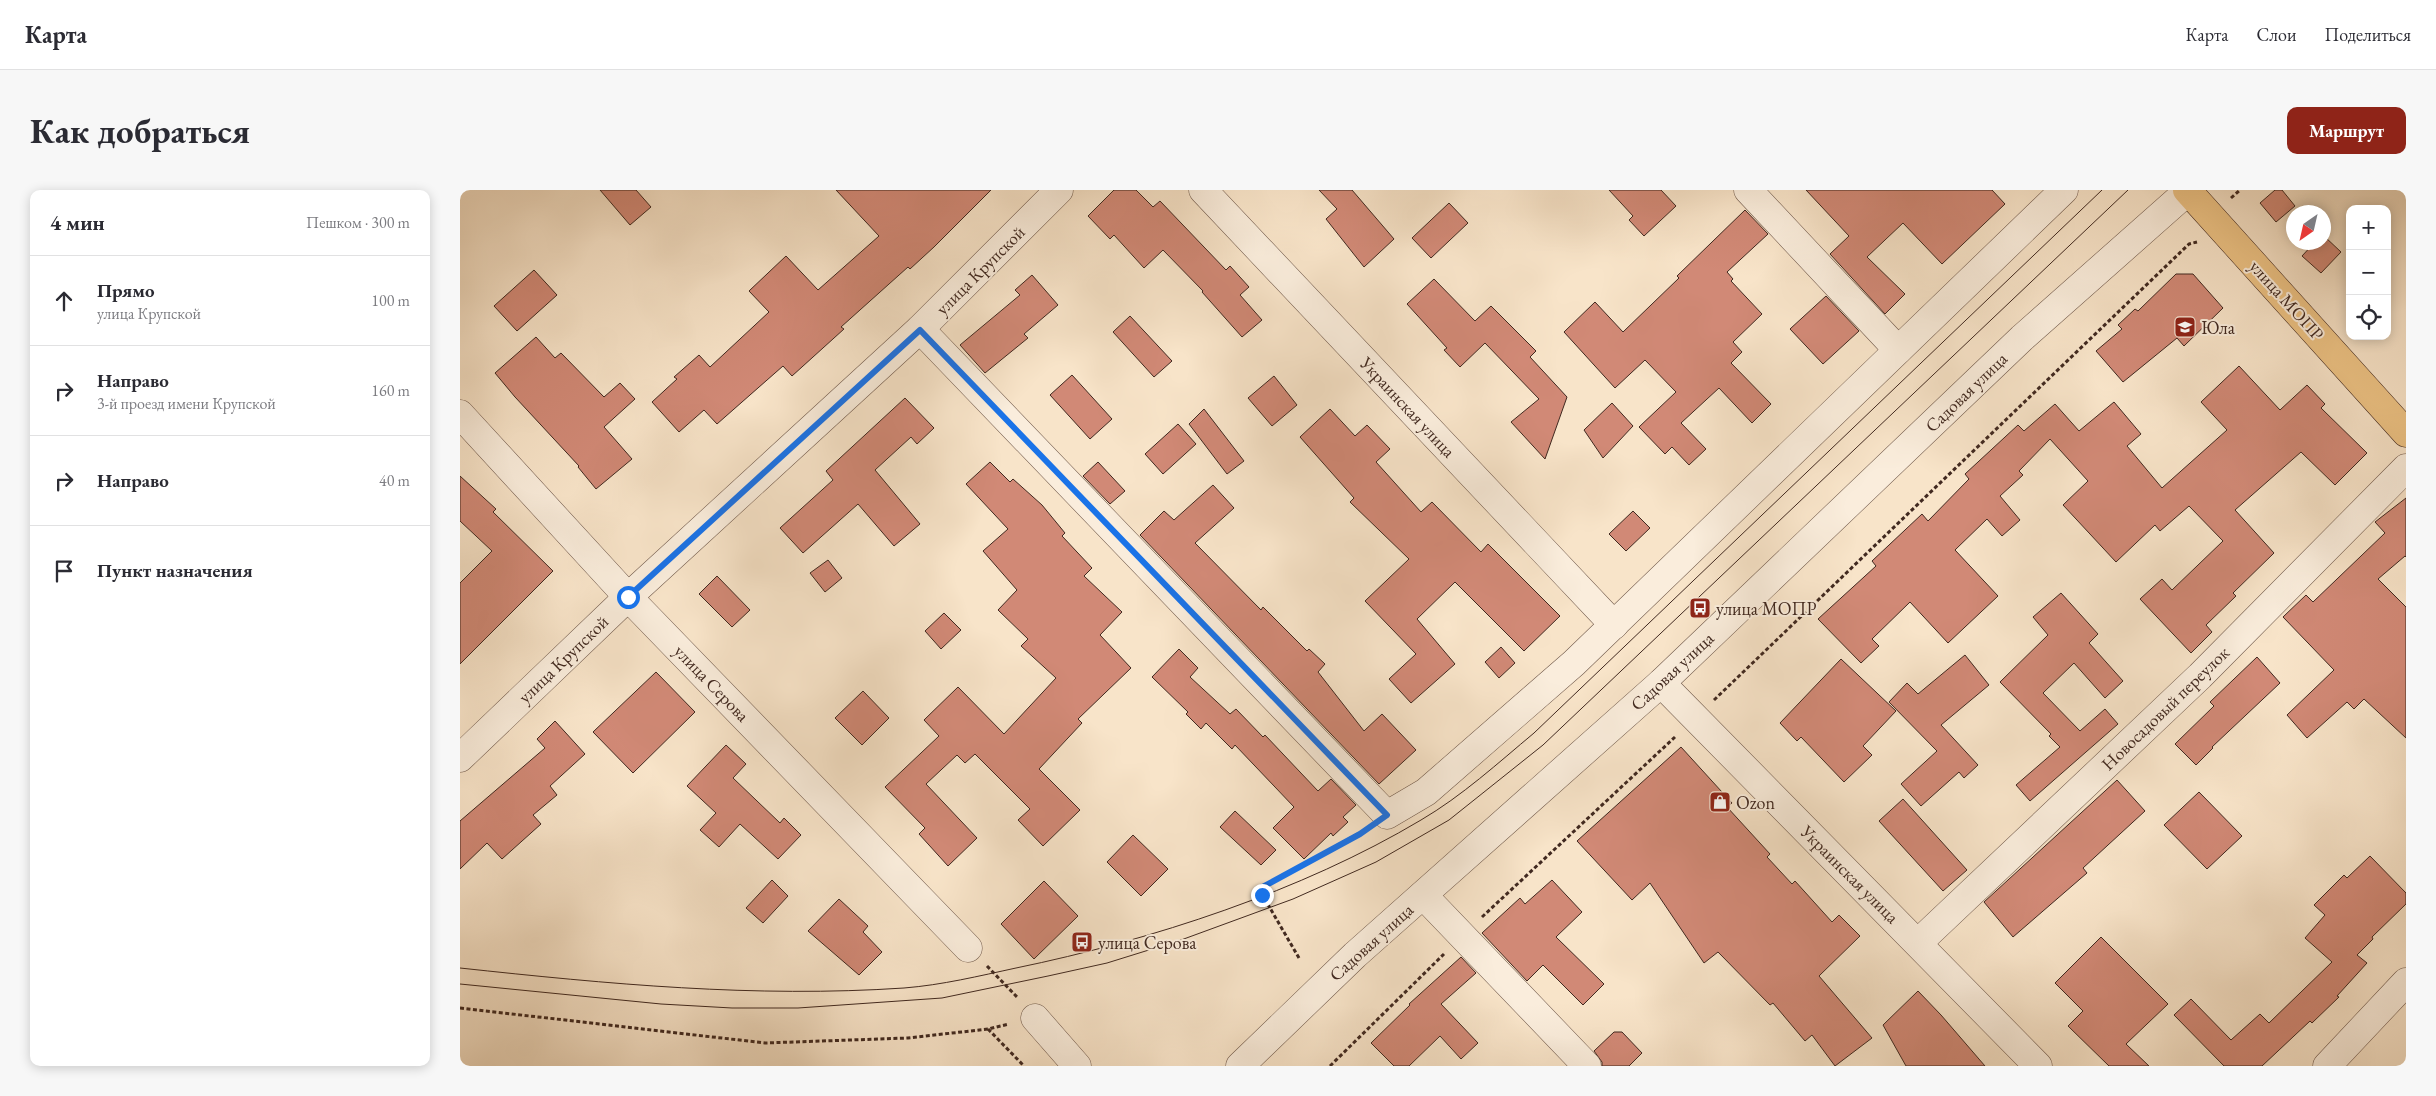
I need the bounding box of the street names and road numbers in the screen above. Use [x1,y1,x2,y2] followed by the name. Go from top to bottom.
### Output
[930,220,1030,320] street label: улица Крупской
[2245,255,2329,345] street label: улица МОПР
[1920,347,2013,437] street label: Садовая улица
[1355,351,1461,463] street label: Украинская улица
[513,610,613,708] street label: улица Крупской
[1626,626,1719,715] street label: Садовая улица
[670,640,755,727] street label: улица Серова
[2096,641,2234,775] street label: Новосадовый переулок
[1795,819,1905,929] street label: Украинская улица
[1324,898,1419,986] street label: Садовая улица

